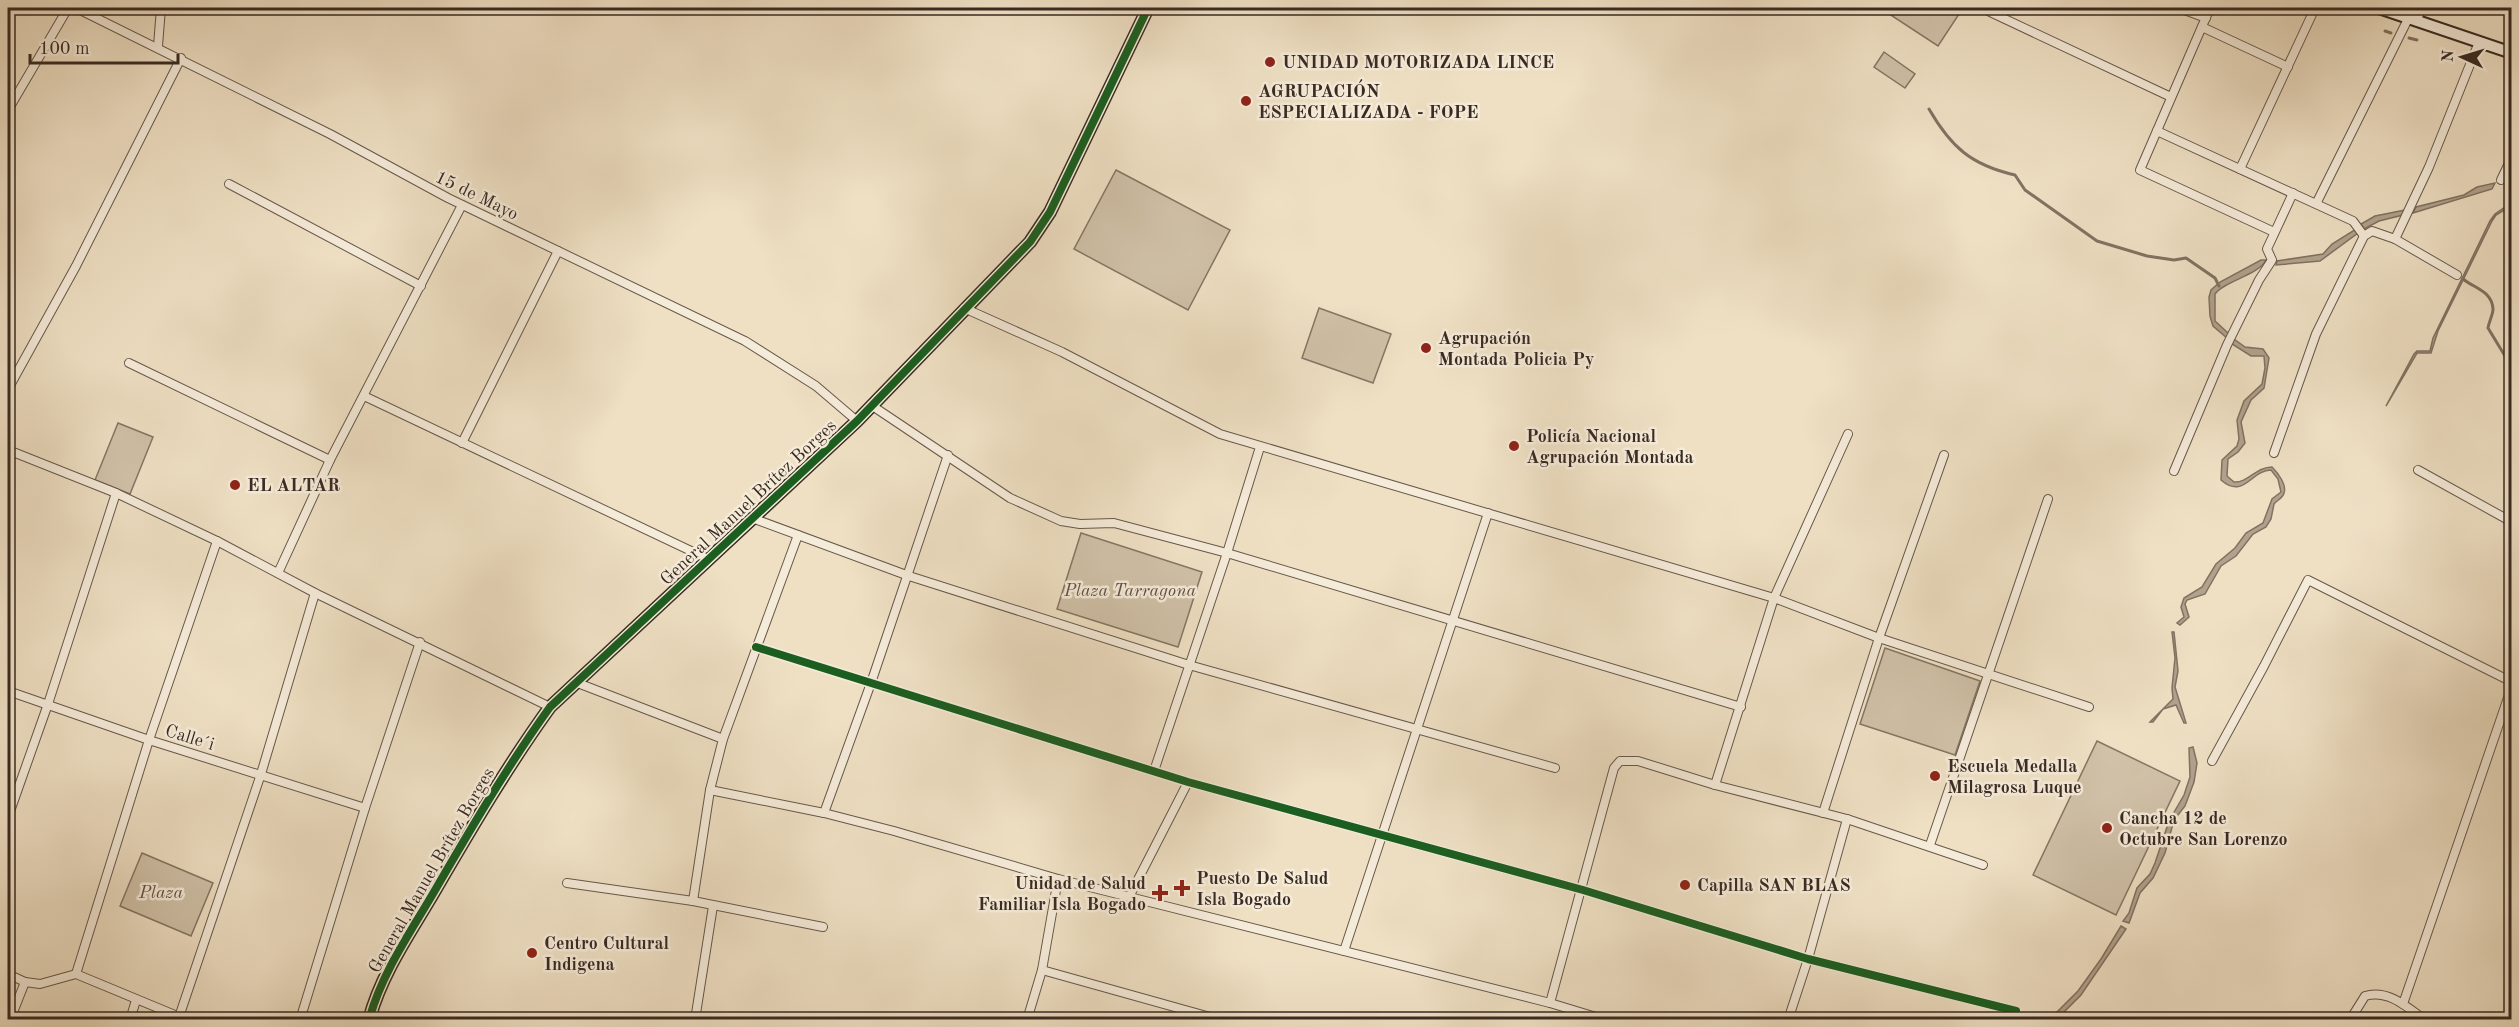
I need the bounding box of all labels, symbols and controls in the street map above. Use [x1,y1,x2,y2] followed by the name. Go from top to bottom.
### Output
[30,27,178,65] scale bar
[2432,27,2492,87] north arrow
[39,40,90,58] text: 100 m
[2441,49,2457,63] text: N
[1282,54,1554,72] place label: UNIDAD MOTORIZADA LINCE
[1263,55,1277,69] marker: UNIDAD MOTORIZADA LINCE
[1258,79,1479,122] place label: AGRUPACIÓN ESPECIALIZADA - FOPE
[1239,94,1253,108] marker: AGRUPACIÓN ESPECIALIZADA - FOPE
[432,168,521,224] street label: 15 de Mayo
[1438,330,1594,369] place label: Agrupación Montada Policia Py
[1419,341,1433,355] marker: Agrupación Montada Policia Py
[657,416,840,589] street label: General Manuel Brítez Borges
[1526,428,1694,467] place label: Policía Nacional Agrupación Montada
[1507,439,1521,453] marker: Policía Nacional Agrupación Montada
[247,477,340,495] place label: EL ALTAR
[228,478,242,492] marker: EL ALTAR
[1063,582,1196,600] park label: Plaza Tarragona
[163,722,217,754] street label: Calle´i
[1947,758,2082,797] place label: Escuela Medalla Milagrosa Luque
[366,765,498,976] street label: General Manuel Brítez Borges
[1928,769,1942,783] marker: Escuela Medalla Milagrosa Luque
[2119,810,2288,849] place label: Cancha 12 de Octubre San Lorenzo
[2100,821,2114,835] marker: Cancha 12 de Octubre San Lorenzo
[1196,870,1329,909] place label: Puesto De Salud Isla Bogado
[978,875,1146,914] place label: Unidad de Salud Familiar Isla Bogado
[1697,877,1851,895] place label: Capilla SAN BLAS
[1678,878,1692,892] marker: Capilla SAN BLAS
[1173,879,1191,897] marker: Puesto De Salud Isla Bogado
[138,884,183,902] park label: Plaza
[1151,884,1169,902] marker: Unidad de Salud Familiar Isla Bogado
[544,935,670,974] place label: Centro Cultural Indigena
[525,946,539,960] marker: Centro Cultural Indigena

